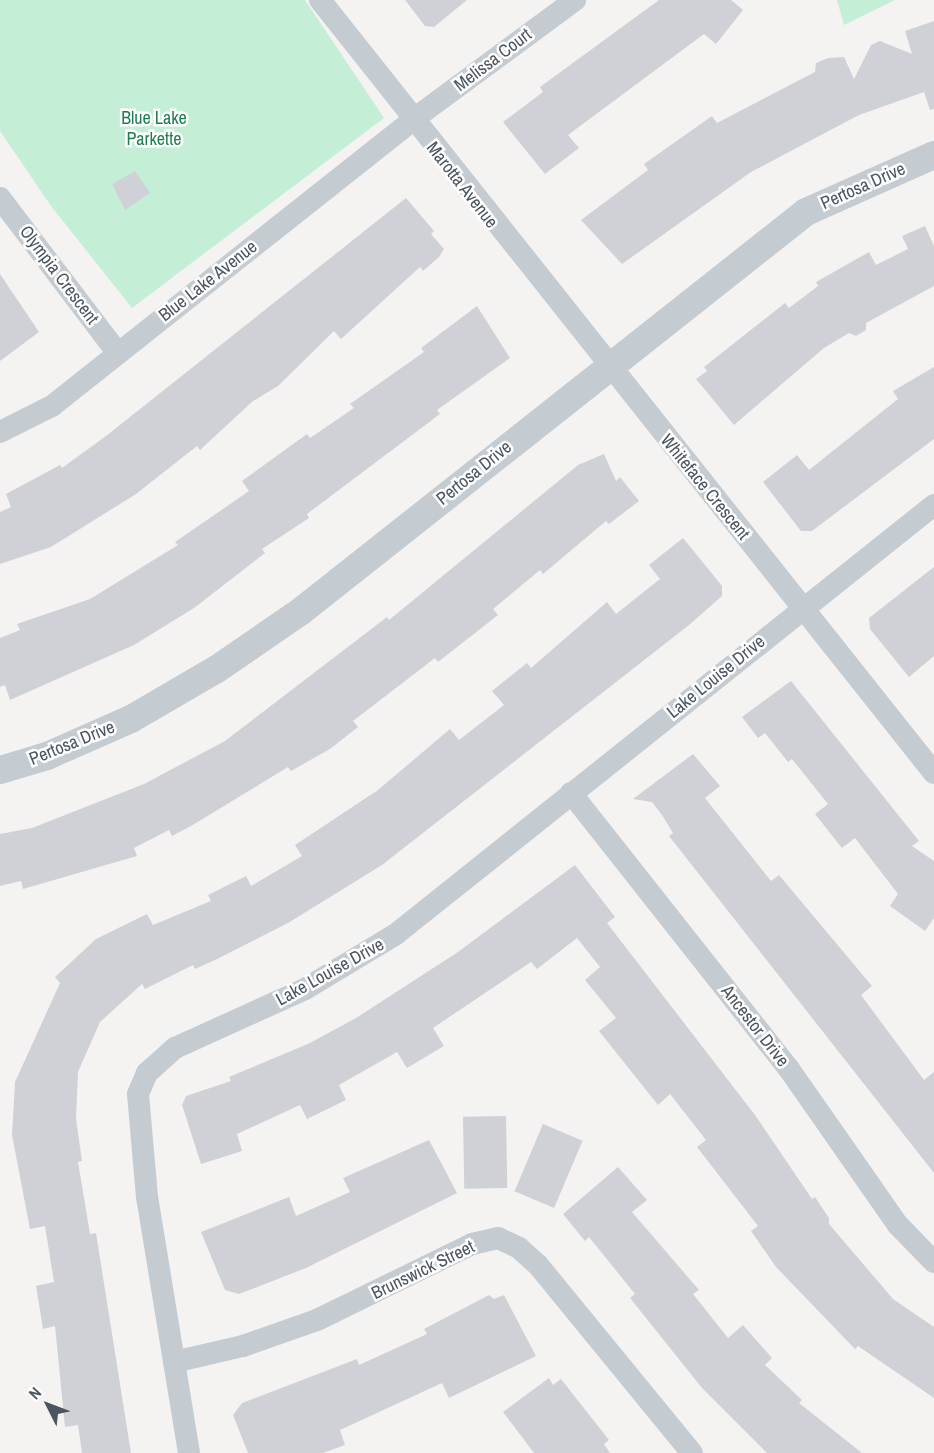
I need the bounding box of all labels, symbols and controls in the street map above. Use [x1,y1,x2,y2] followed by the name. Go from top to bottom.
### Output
[450,24,536,96] street label: Melissa Court
[121,108,187,150] park label: Blue Lake Parkette
[421,137,503,233] street label: Marotta Avenue
[817,158,909,214] street label: Pertosa Drive
[15,221,103,329] street label: Olympia Crescent
[154,236,262,326] street label: Blue Lake Avenue
[656,430,754,544] street label: Whiteface Crescent
[432,436,516,510] street label: Pertosa Drive
[663,631,769,723] street label: Lake Louise Drive
[26,716,118,770] street label: Pertosa Drive
[272,934,388,1010] street label: Lake Louise Drive
[716,981,794,1071] street label: Ancestor Drive
[368,1236,478,1304] street label: Brunswick Street
[18,1375,78,1435] north arrow
[23,1382,46,1404] text: N

